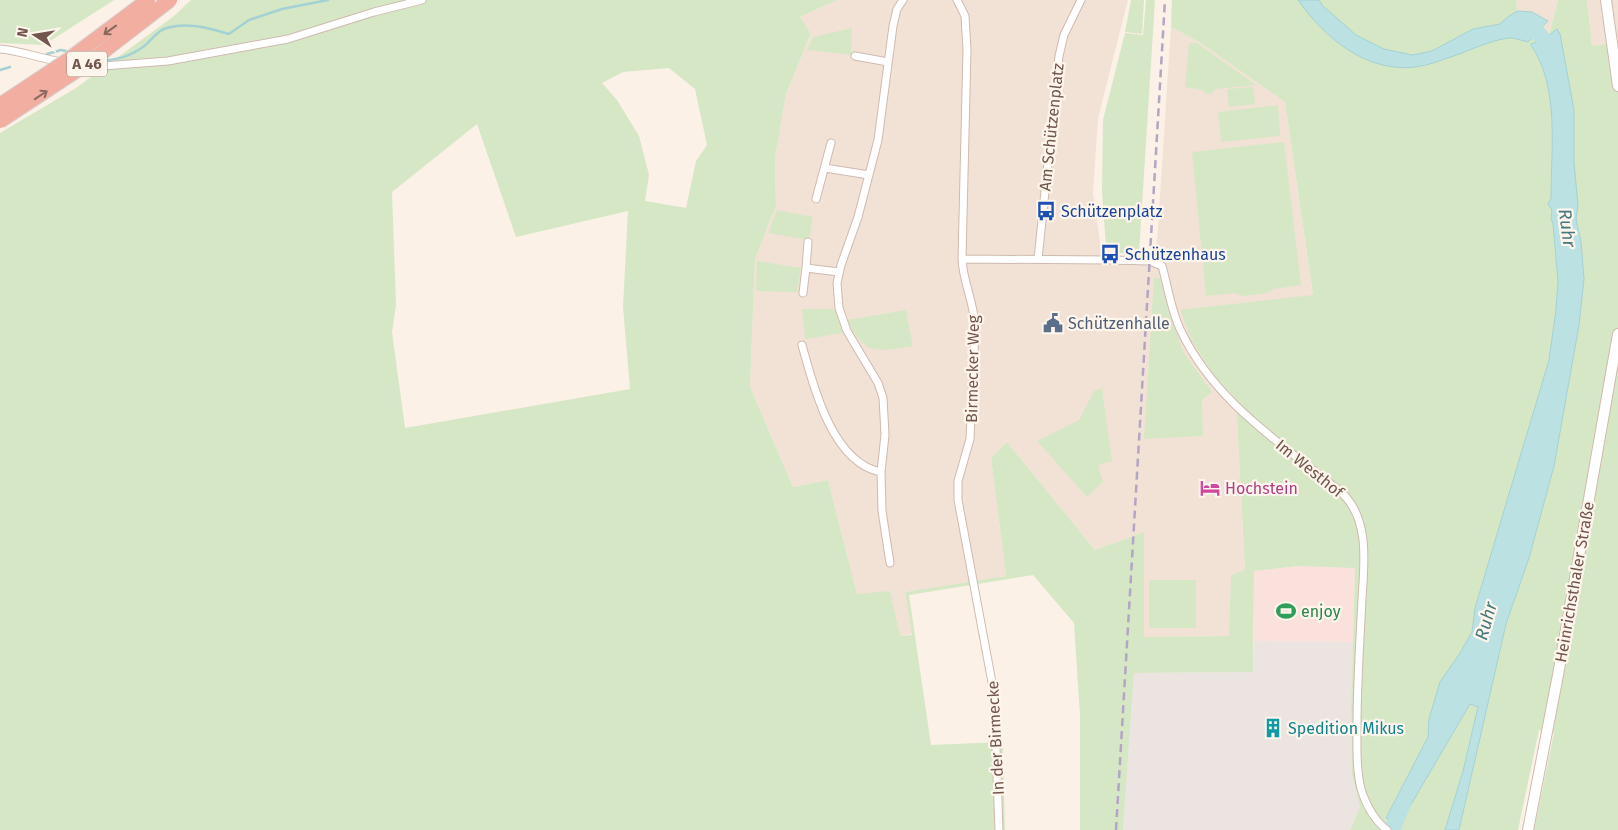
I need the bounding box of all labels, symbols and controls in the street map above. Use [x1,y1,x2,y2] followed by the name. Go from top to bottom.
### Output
[10,10,60,60] north arrow
[103,25,117,35] one-way arrow
[13,26,32,39] text: N
[67,52,107,76] road number: A 46
[1035,62,1068,192] street label: Am Schützenplatz
[34,90,48,100] one-way arrow
[1035,200,1057,222] bus stop icon: Schützenplatz
[1061,202,1162,221] place label: Schützenplatz
[1553,207,1581,250] water label: Ruhr
[1099,243,1121,265] bus stop icon: Schützenhaus
[1125,245,1226,264] place label: Schützenhaus
[1042,312,1064,334] public building icon: Schützenhalle
[962,314,983,423] street label: Birmecker Weg
[1068,314,1170,333] place label: Schützenhalle
[1272,435,1349,503] street label: Im Westhof
[1199,477,1221,499] hotel icon: Hochstein
[1225,479,1298,498] place label: Hochstein
[1551,500,1598,664] street label: Heinrichsthaler Straße
[1470,598,1502,643] water label: Ruhr
[1275,600,1297,622] sports icon: enjoy
[1301,602,1341,621] place label: enjoy
[983,680,1008,796] street label: In der Birmecke
[1262,717,1284,739] building icon: Spedition Mikus
[1288,719,1404,738] place label: Spedition Mikus

